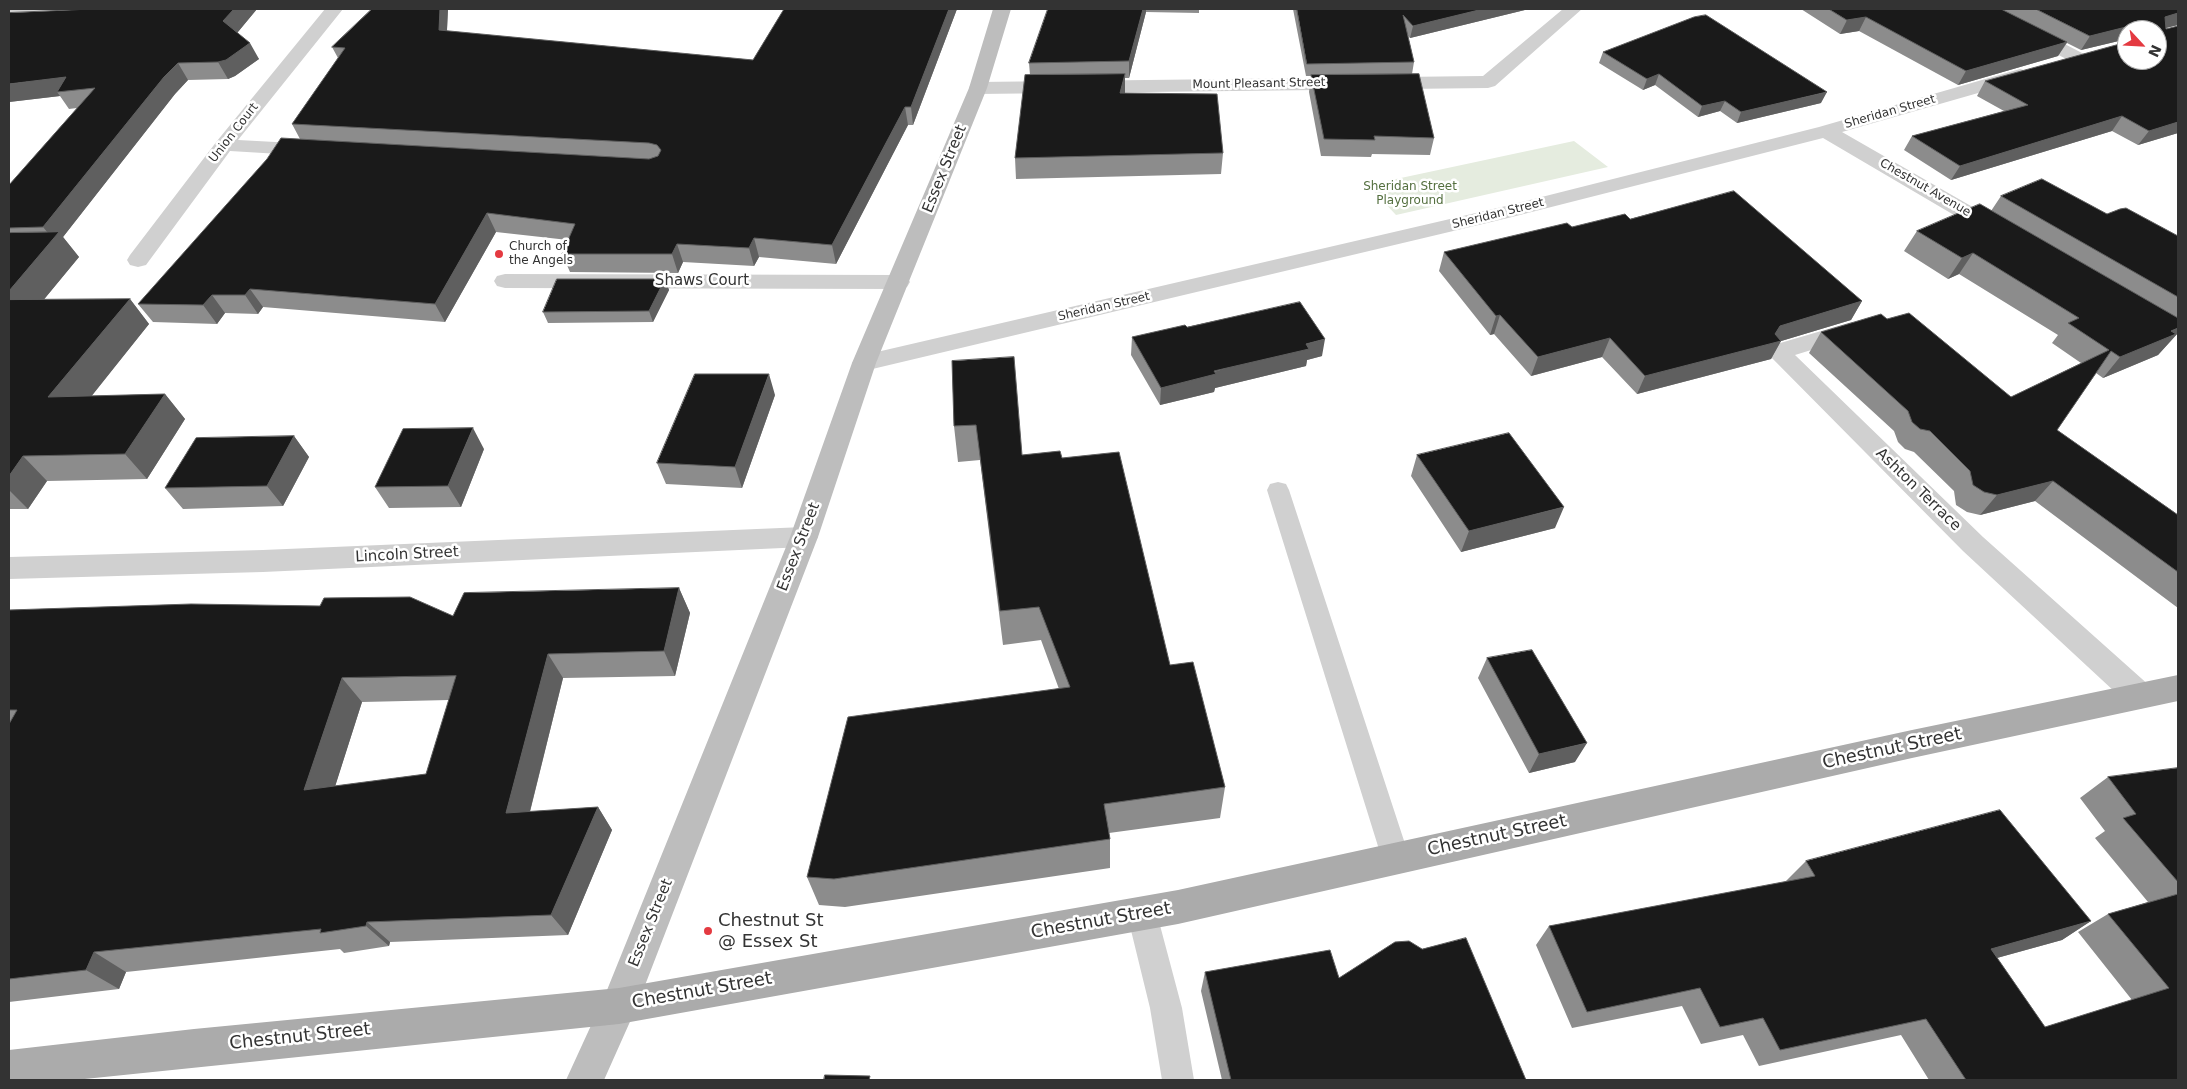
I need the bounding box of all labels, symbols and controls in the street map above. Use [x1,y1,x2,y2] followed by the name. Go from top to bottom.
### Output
[2117,20,2167,70] north arrow
[2145,42,2164,60] text: N
[1192,76,1326,92] street label: Mount Pleasant Street
[1843,92,1937,132] street label: Sheridan Street
[206,100,262,166] street label: Union Court
[919,122,971,216] street label: Essex Street
[1877,156,1973,220] street label: Chestnut Avenue
[1363,180,1457,208] park label: Sheridan Street Playground
[1451,196,1545,232] street label: Sheridan Street
[509,240,573,268] place label: Church of the Angels
[493,248,505,260] marker: Church of the Angels
[655,272,749,290] street label: Shaws Court
[1057,289,1151,325] street label: Sheridan Street
[1872,445,1964,535] street label: Ashton Terrace
[774,500,824,594] street label: Essex Street
[355,543,459,567] street label: Lincoln Street
[1820,724,1964,774] street label: Chestnut Street
[1425,811,1569,861] street label: Chestnut Street
[625,876,677,970] street label: Essex Street
[1029,898,1173,944] street label: Chestnut Street
[718,910,824,952] place label: Chestnut St @ Essex St
[702,925,714,937] marker: Chestnut St @ Essex St
[630,968,774,1014] street label: Chestnut Street
[228,1019,372,1055] street label: Chestnut Street

